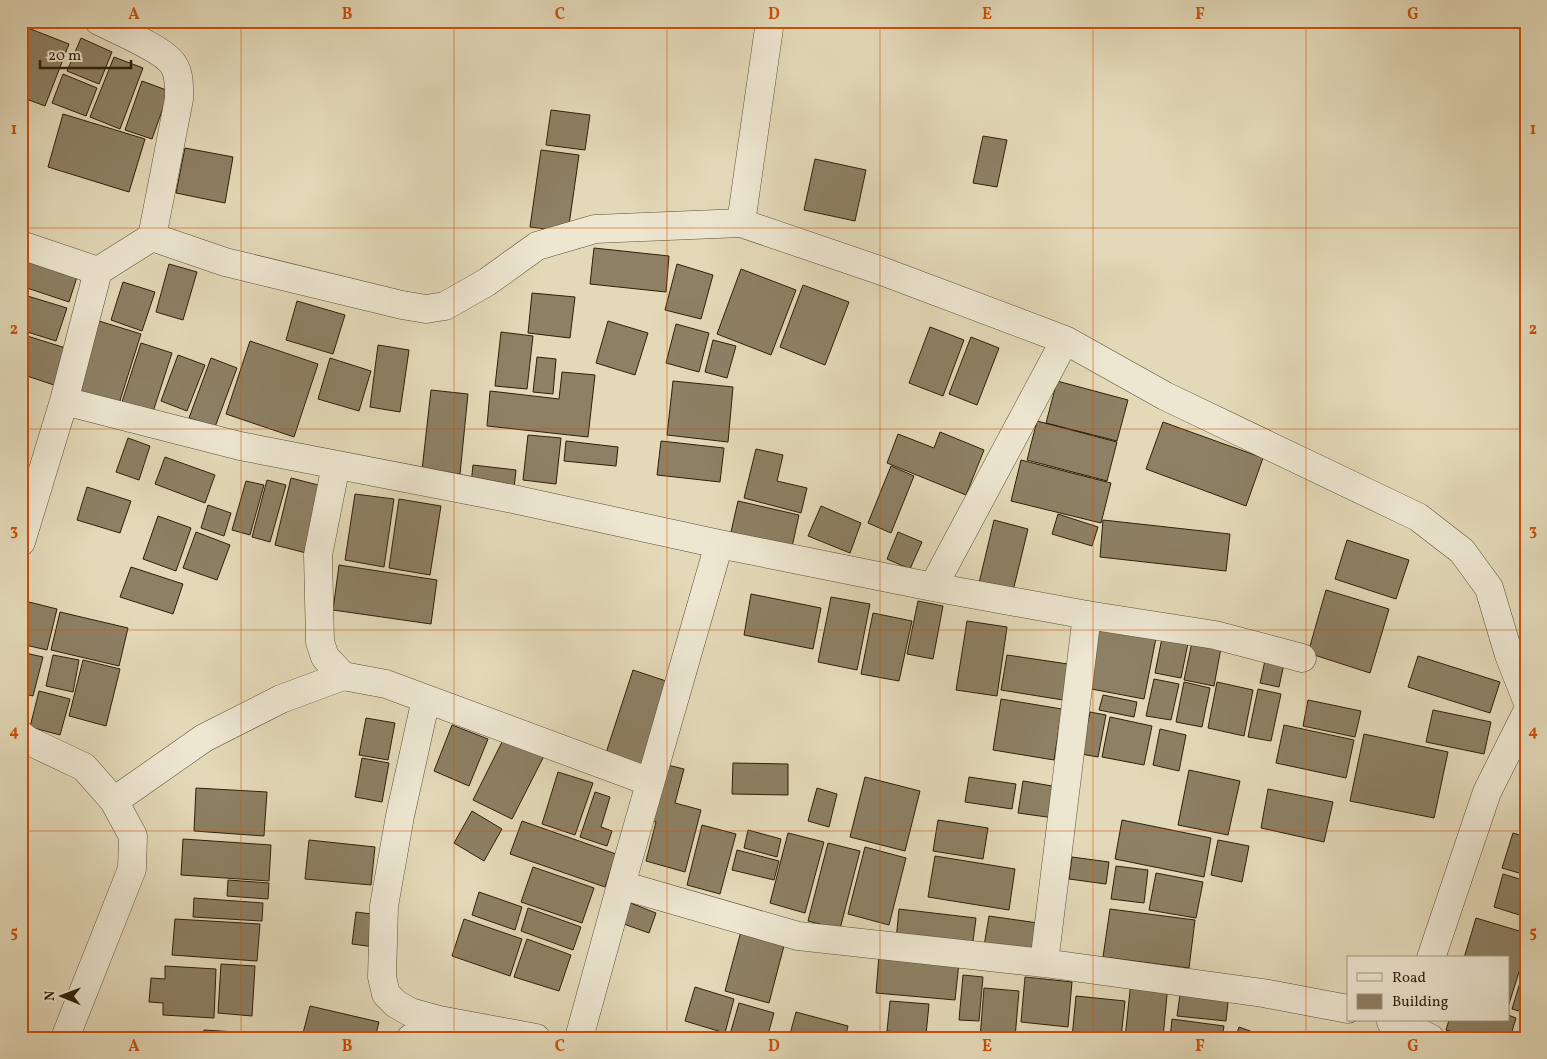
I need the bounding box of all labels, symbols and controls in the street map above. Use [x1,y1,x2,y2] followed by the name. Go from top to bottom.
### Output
[128,4,140,26] text: A
[342,4,353,26] text: B
[555,4,565,26] text: C
[768,4,780,26] text: D
[982,4,992,26] text: E
[1195,4,1205,26] text: F
[1407,4,1419,26] text: G
[40,38,131,70] scale bar
[48,46,81,67] text: 20 m
[11,119,17,141] text: 1
[1530,119,1536,141] text: 1
[10,319,18,341] text: 2
[1529,319,1537,341] text: 2
[10,520,18,542] text: 3
[1529,520,1537,542] text: 3
[9,721,19,743] text: 4
[1528,721,1538,743] text: 4
[10,922,18,944] text: 5
[1529,922,1537,944] text: 5
[1347,956,1510,1022] legend
[1392,968,1426,989] text: Road
[38,972,88,1022] north arrow
[41,991,60,1001] text: N
[1392,992,1449,1013] text: Building
[128,1036,140,1058] text: A
[342,1036,353,1058] text: B
[555,1036,565,1058] text: C
[768,1036,780,1058] text: D
[982,1036,992,1058] text: E
[1195,1036,1205,1058] text: F
[1407,1036,1419,1058] text: G

